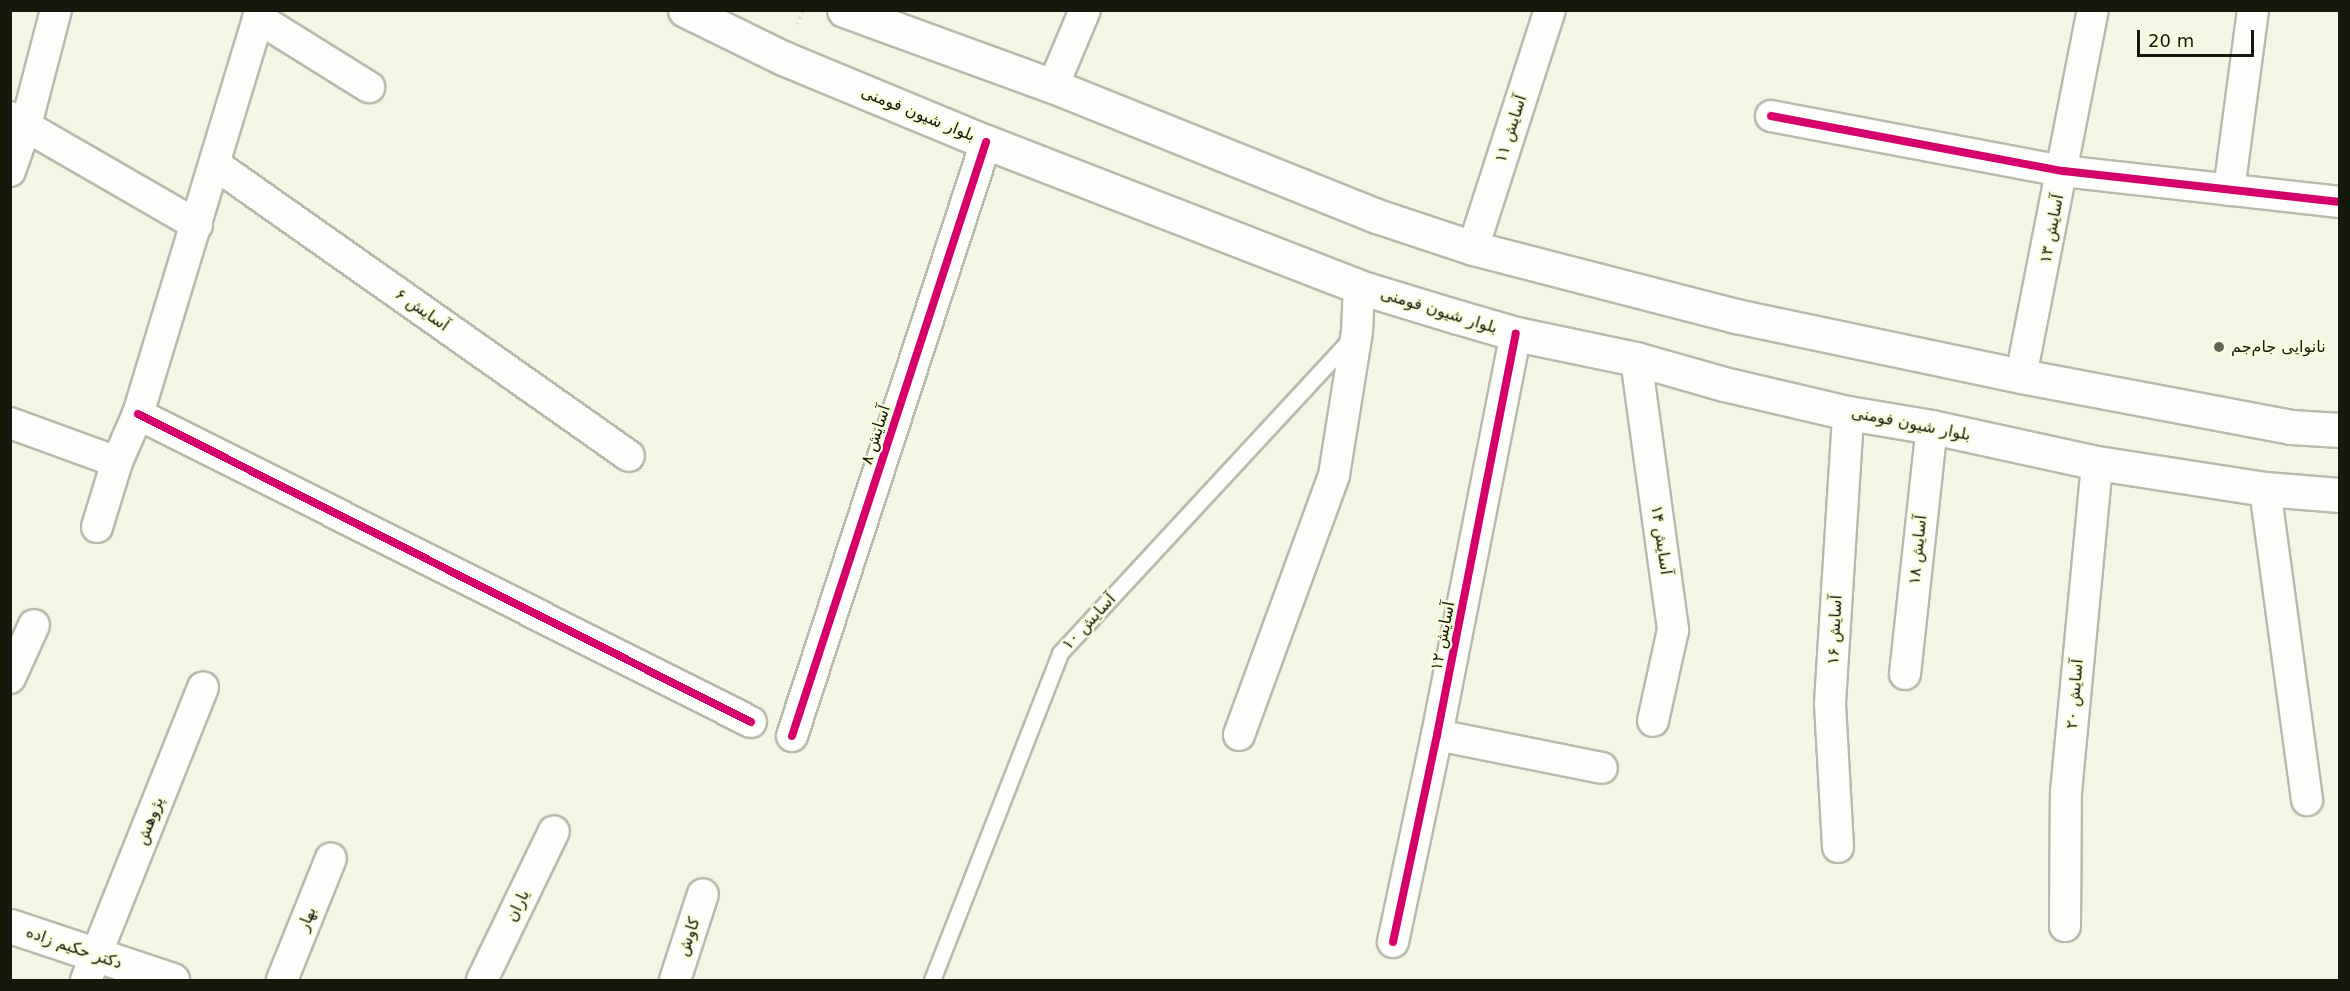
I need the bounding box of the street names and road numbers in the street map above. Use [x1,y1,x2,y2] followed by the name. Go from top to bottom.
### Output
[858,82,978,146] street label: بلوار شیون فومنی
[1491,93,1531,165] street label: آسایش ۱۱
[2036,193,2068,265] street label: آسایش ۱۳
[1378,284,1500,338] street label: بلوار شیون فومنی
[391,285,453,335] street label: آسایش ۶
[857,403,895,467] street label: آسایش ۸
[1850,403,1972,445] street label: بلوار شیون فومنی
[1647,504,1675,576] street label: آسایش ۱۴
[1905,514,1931,586] street label: آسایش ۱۸
[1058,590,1120,654] street label: آسایش ‍۱۰
[1824,595,1846,665] street label: آسایش ۱۶
[1427,600,1459,672] street label: آسایش ۱۲
[2062,658,2088,730] street label: آسایش ۲۰
[132,794,168,848] street label: پژوهش
[502,887,534,925] street label: یاران
[294,904,320,934] street label: بهار
[674,915,704,959] street label: کاوش
[23,923,125,973] street label: دکتر حکیم زاده

